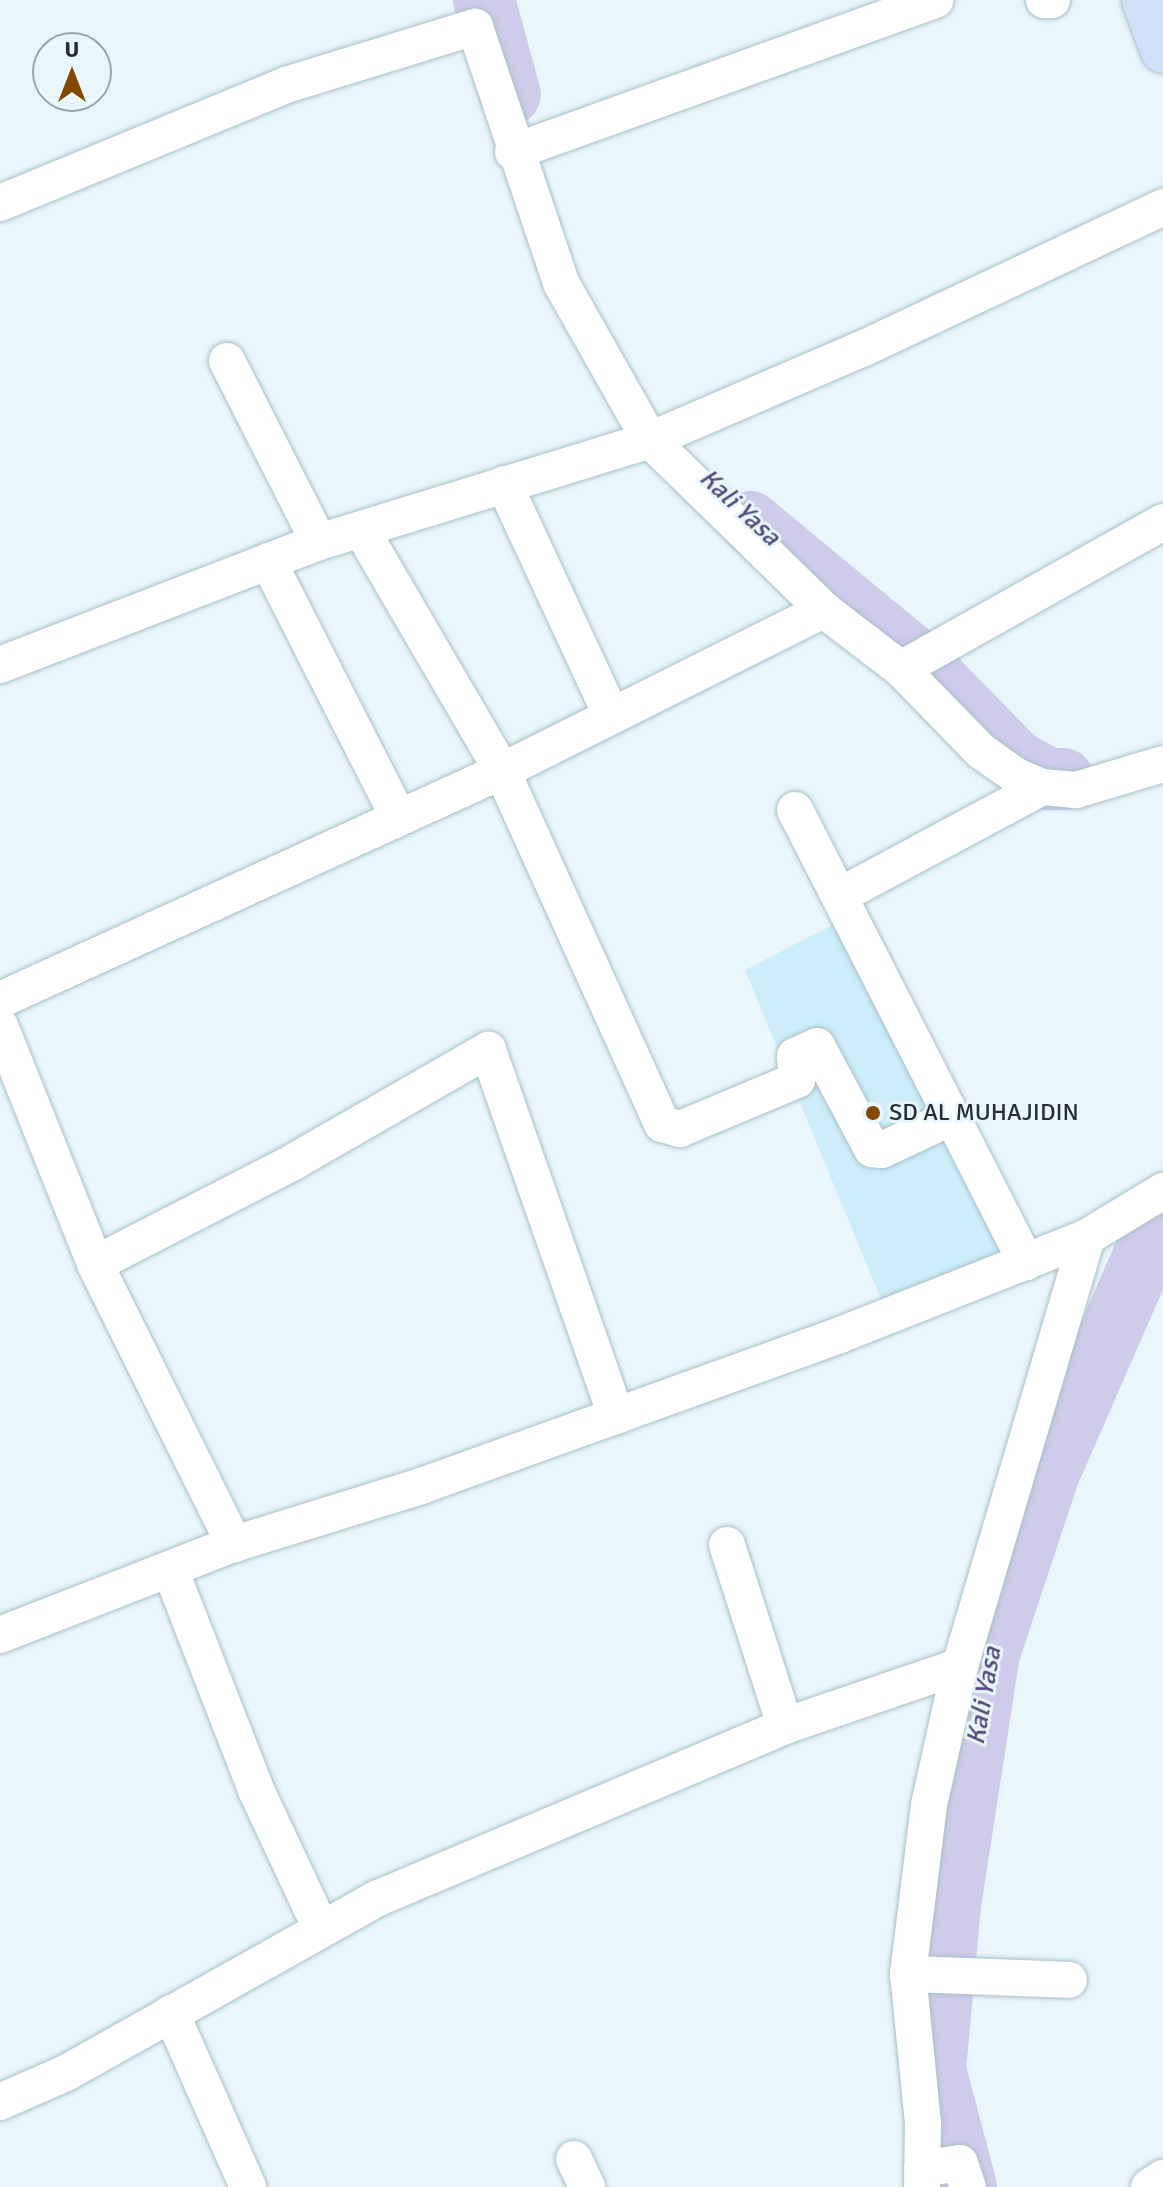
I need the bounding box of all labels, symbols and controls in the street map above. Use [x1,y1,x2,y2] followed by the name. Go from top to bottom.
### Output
[32,32,112,112] north arrow
[65,36,79,63] text: U
[692,463,786,553] water label: Kali Yasa
[889,1099,1079,1127] place label: SD AL MUHAJIDIN
[864,1104,882,1122] marker: SD AL MUHAJIDIN
[961,1645,1009,1747] water label: Kali Yasa

